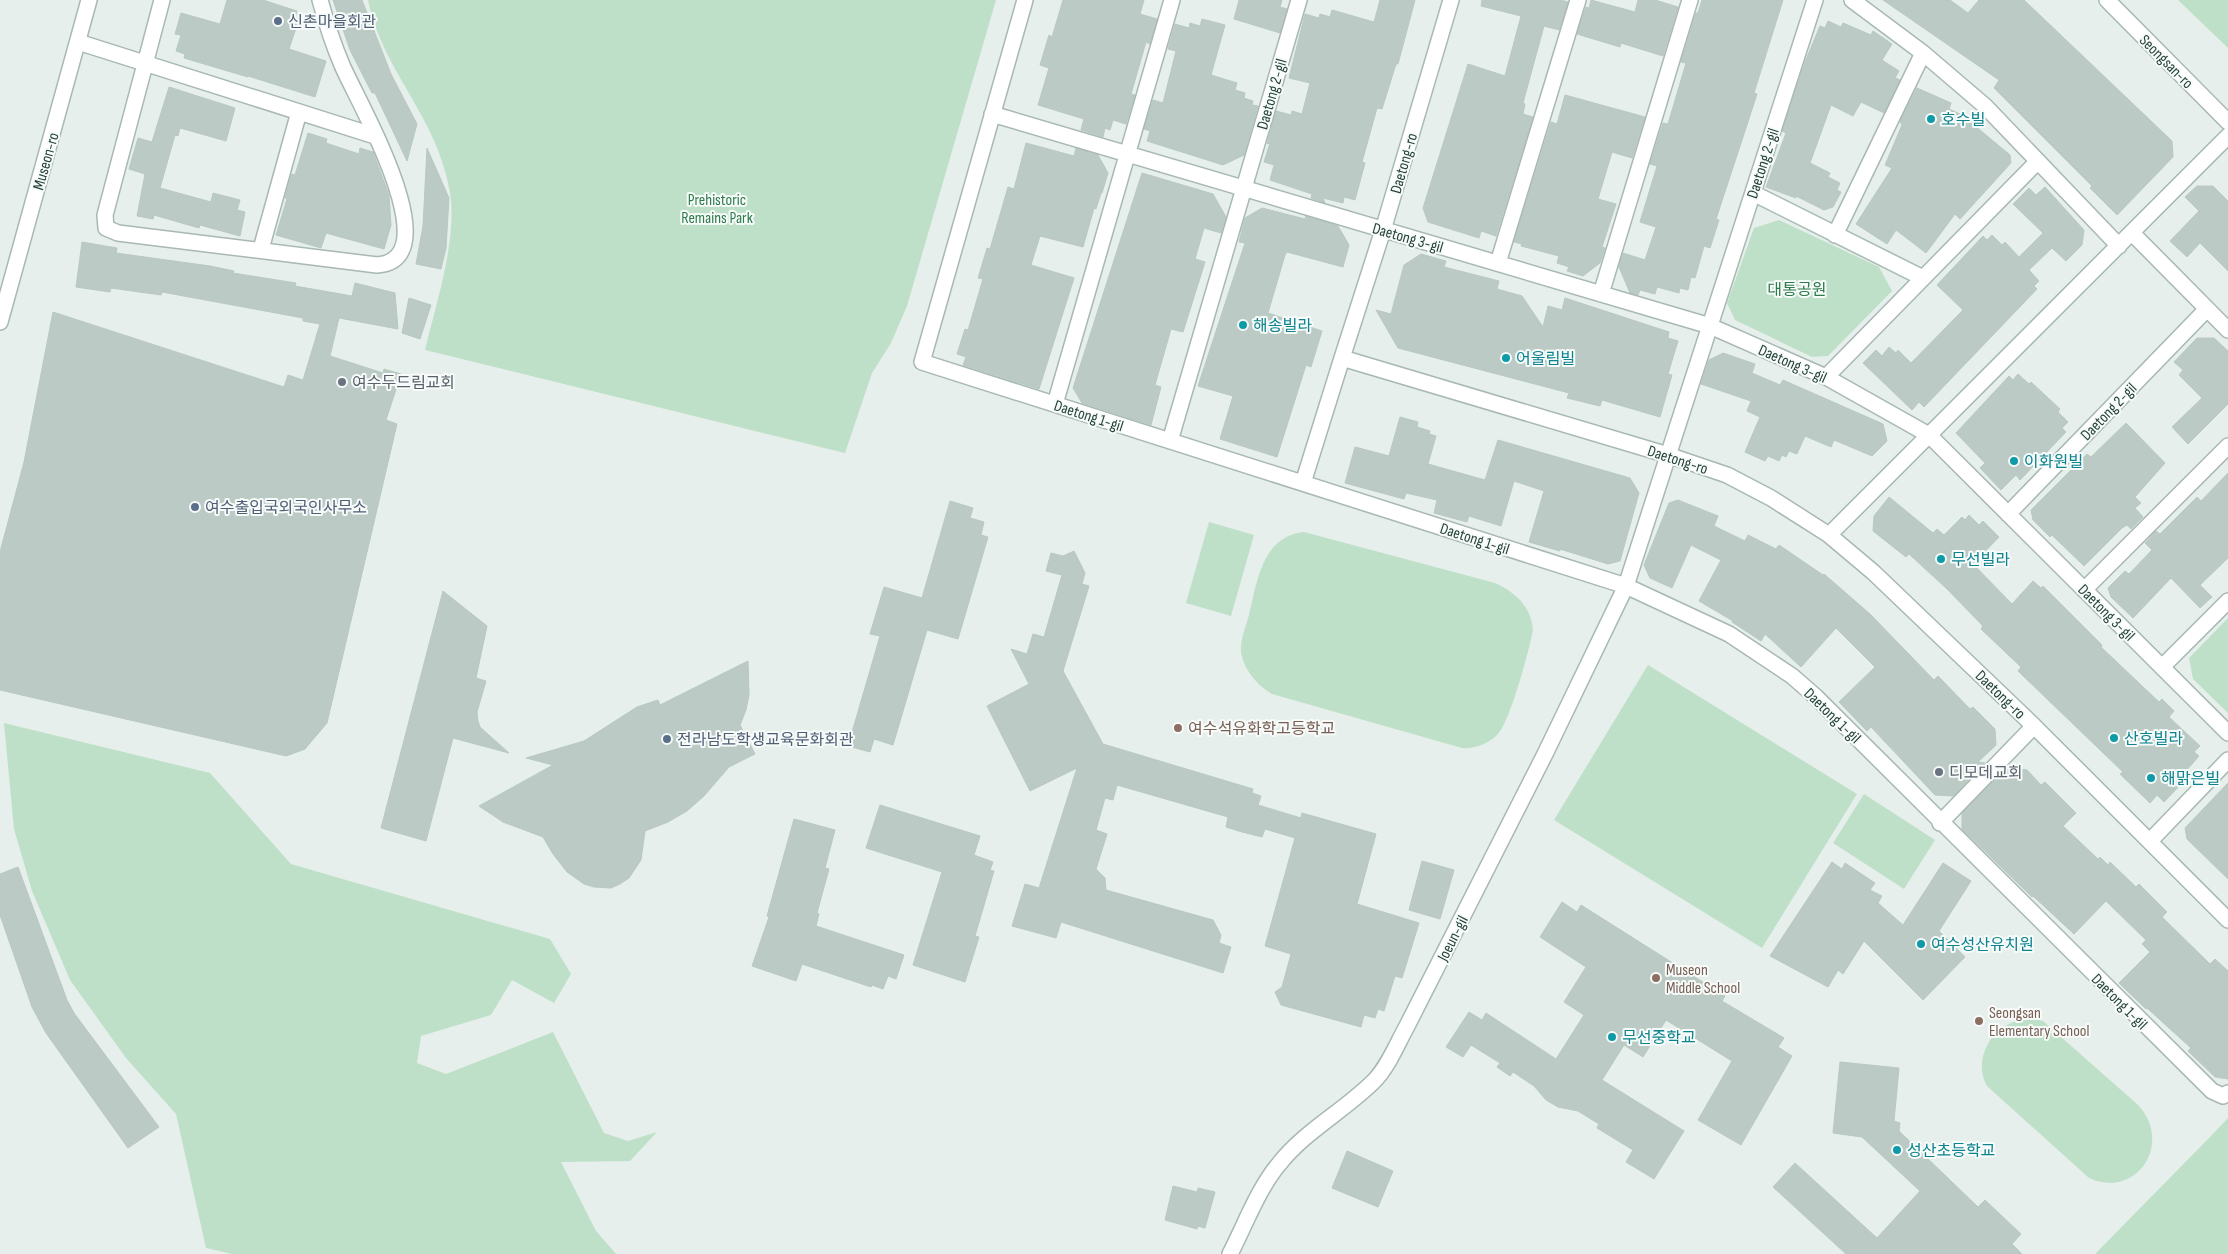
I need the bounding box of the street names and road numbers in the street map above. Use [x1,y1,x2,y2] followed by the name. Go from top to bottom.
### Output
[2135,31,2197,93] street label: Seongsan-ro
[1253,57,1292,132] street label: Daetong 2-gil
[1743,126,1784,201] street label: Daetong 2-gil
[29,131,64,192] street label: Museon-ro
[1387,131,1422,196] street label: Daetong-ro
[1370,219,1445,258] street label: Daetong 3-gil
[1755,341,1830,388] street label: Daetong 3-gil
[2077,379,2141,445] street label: Daetong 2-gil
[1052,396,1126,437] street label: Daetong 1-gil
[1645,442,1710,479] street label: Daetong-ro
[1438,519,1512,560] street label: Daetong 1-gil
[2073,581,2138,646] street label: Daetong 3-gil
[1971,667,2029,723] street label: Daetong-ro
[1800,684,1864,748] street label: Daetong 1-gil
[1433,913,1473,965] street label: Joeun-gil
[2087,970,2151,1034] street label: Daetong 1-gil

